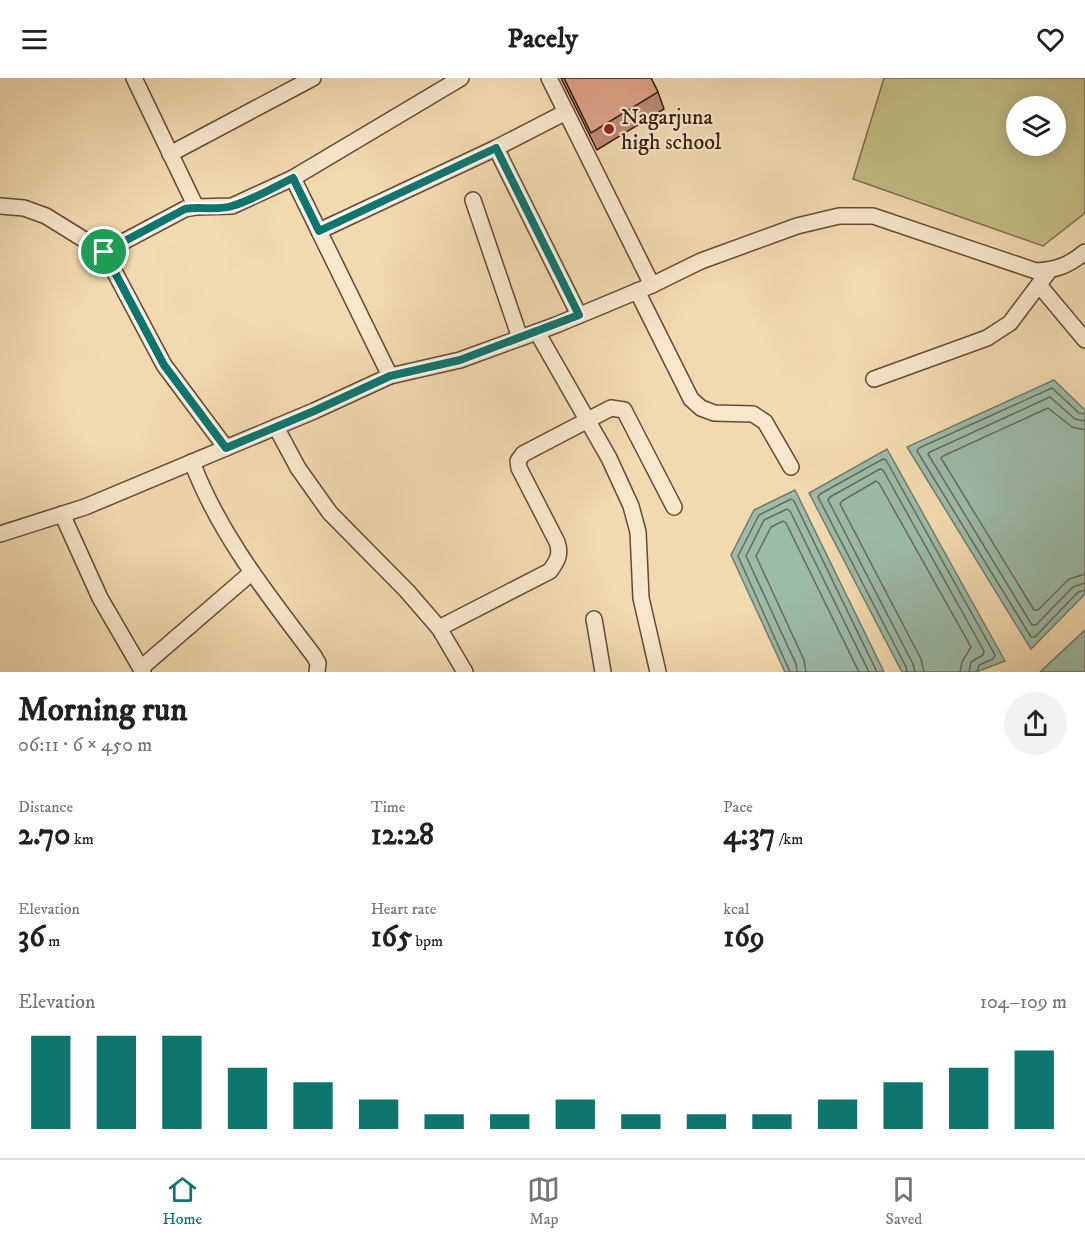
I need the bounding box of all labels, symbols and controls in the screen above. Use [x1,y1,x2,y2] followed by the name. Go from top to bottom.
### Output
[507,22,578,56] text: Pacely
[18,23,51,56] icon: menu
[1034,23,1067,56] icon: heart
[1006,96,1066,156] map controls
[1006,96,1066,156] button: layers
[621,104,722,156] place label: Nagarjuna high school
[602,122,616,136] marker: Nagarjuna high school
[78,226,129,277] pin
[87,235,120,268] icon: arrive
[18,690,187,731] text: Morning run
[1004,692,1067,755] button: share
[18,733,152,758] text: 06:11 · 6 × 450 m
[18,797,73,817] text: Distance
[371,797,405,817] text: Time
[723,797,753,817] text: Pace
[18,817,70,854] text: 2.70
[371,817,434,854] text: 12:28
[723,817,775,854] text: 4:37
[70,829,94,849] text: km
[775,829,803,849] text: /km
[18,899,80,919] text: Elevation
[371,899,436,919] text: Heart rate
[723,899,750,919] text: kcal
[18,919,45,956] text: 36
[371,919,412,956] text: 165
[723,919,765,956] text: 169
[45,931,60,951] text: m
[412,931,443,951] text: bpm
[18,990,95,1015] text: Elevation
[980,990,1067,1015] text: 104–109 m
[163,1173,202,1229] tab: Home
[527,1173,560,1229] tab: Map
[886,1173,922,1229] tab: Saved

